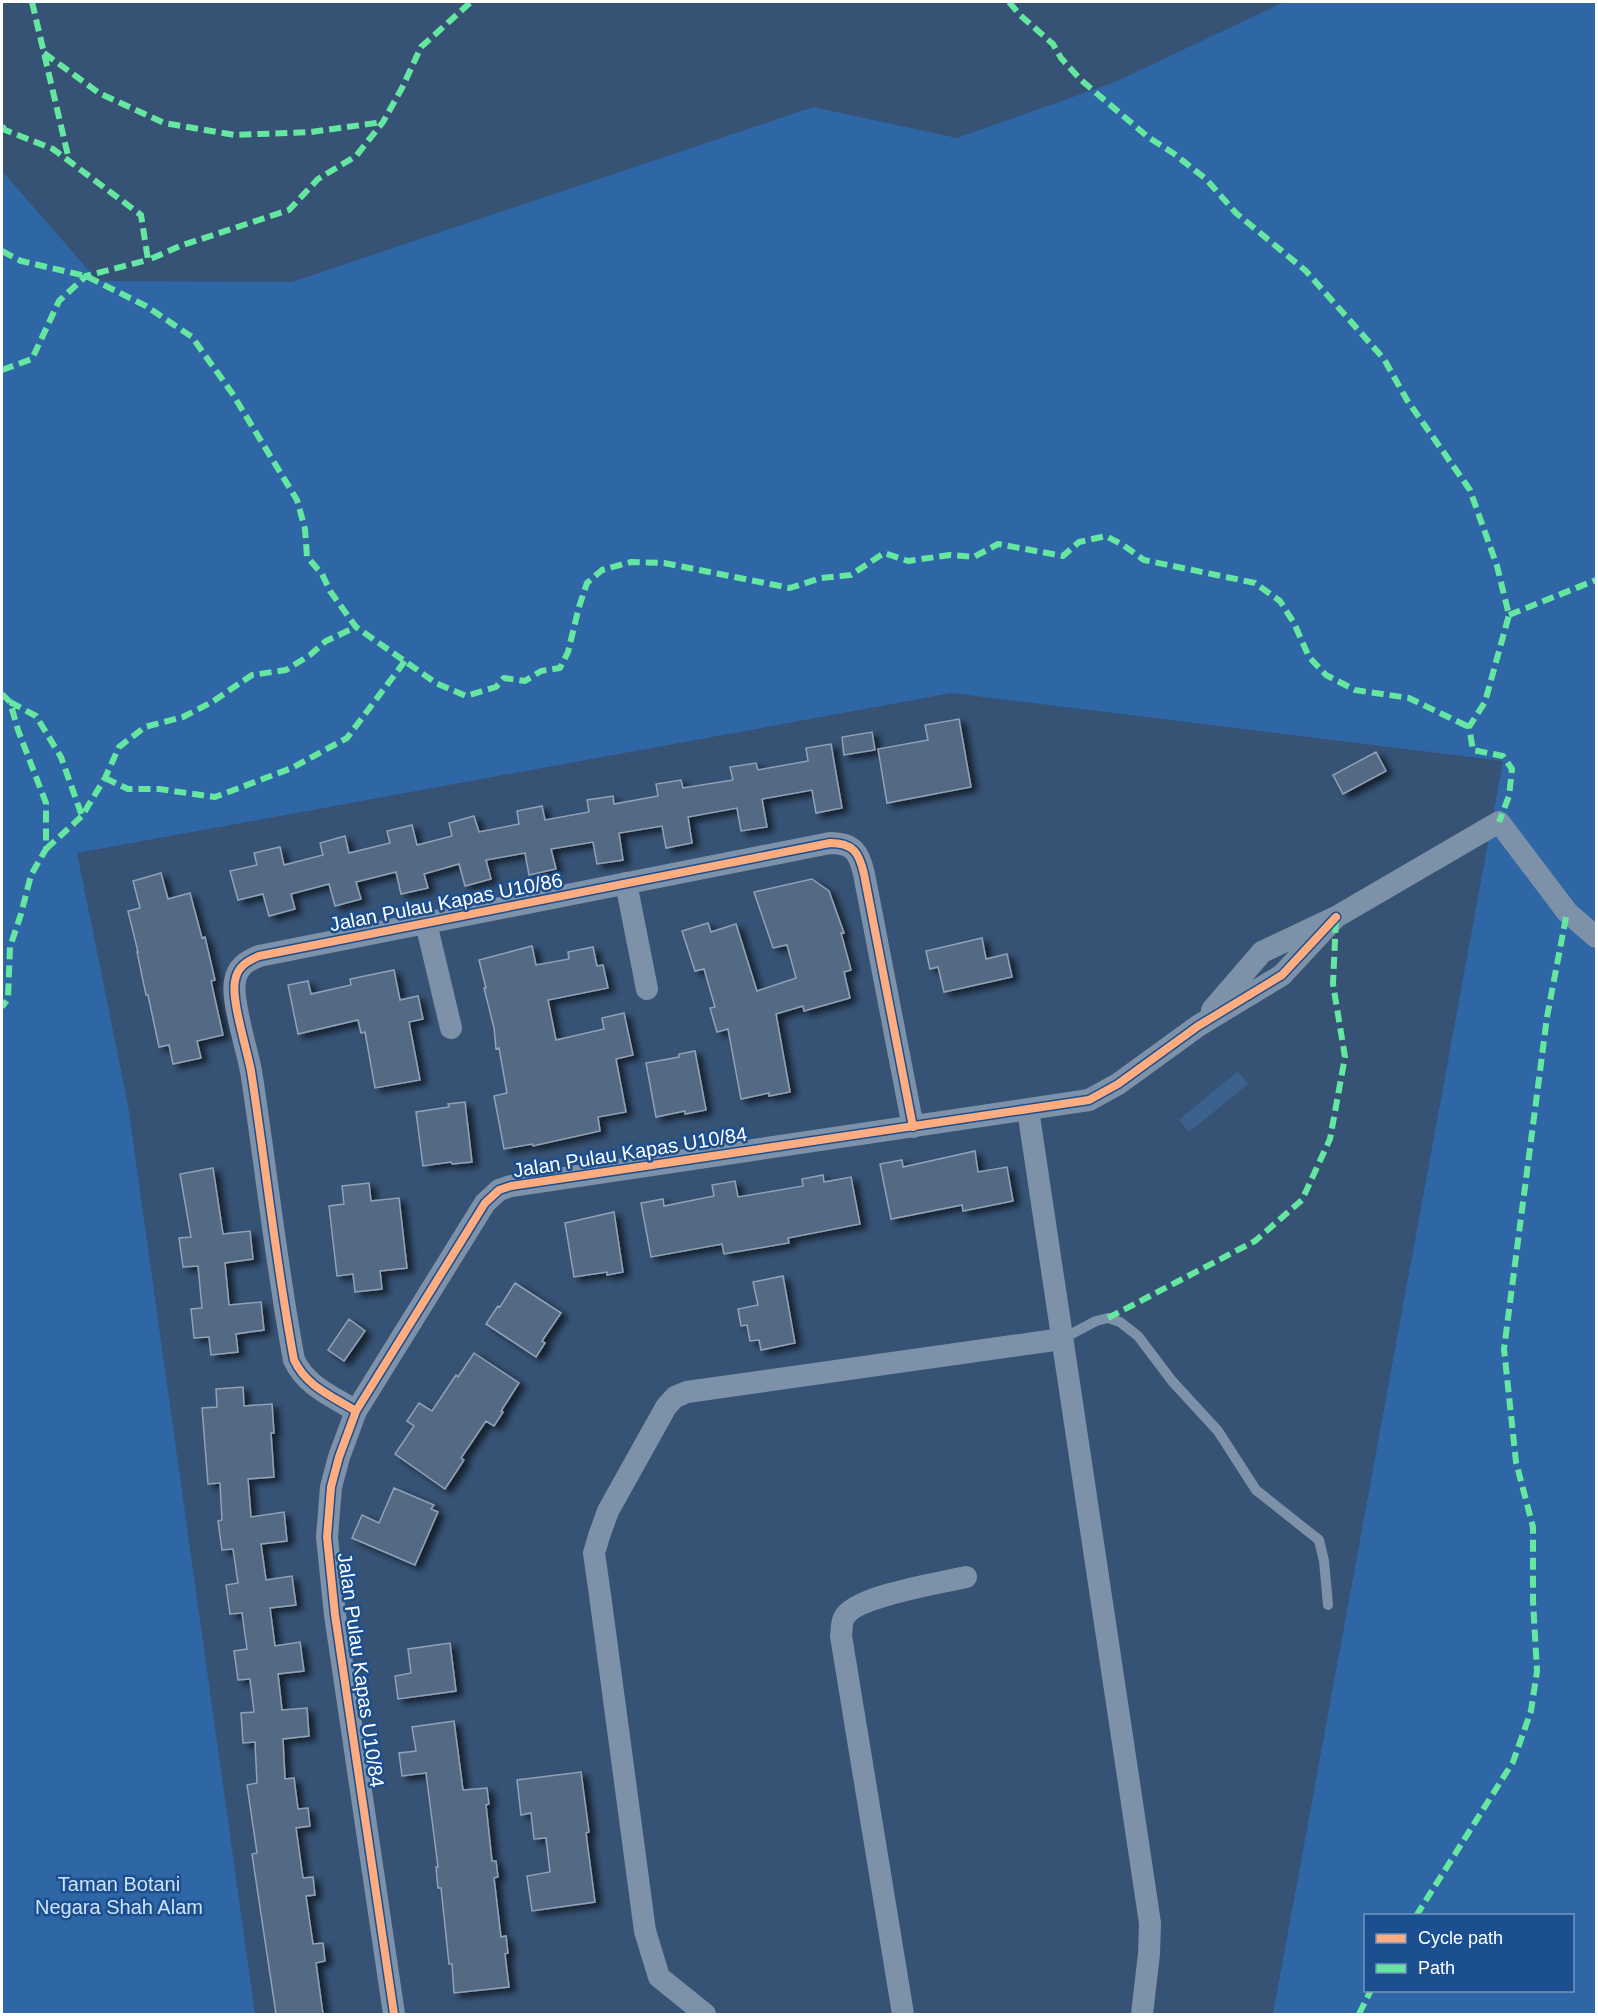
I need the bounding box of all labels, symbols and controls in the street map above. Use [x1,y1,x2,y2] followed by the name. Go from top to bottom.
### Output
[328,869,564,935] street label: Jalan Pulau Kapas U10/86
[511,1123,749,1181] street label: Jalan Pulau Kapas U10/84
[334,1551,388,1789] street label: Jalan Pulau Kapas U10/84
[35,1873,203,1918] park label: Taman Botani Negara Shah Alam
[1364,1914,1574,1992] legend
[1418,1928,1503,1948] text: Cycle path
[1418,1958,1455,1978] text: Path

